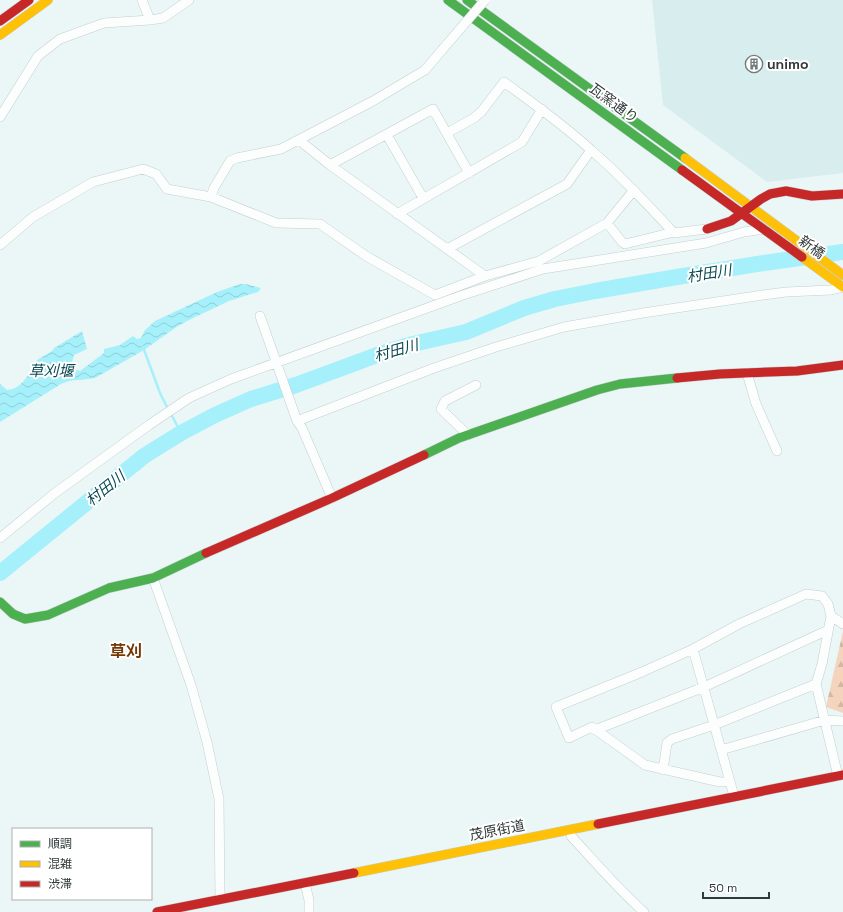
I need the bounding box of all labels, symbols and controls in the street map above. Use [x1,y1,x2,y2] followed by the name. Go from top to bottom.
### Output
[744,54,764,74] building icon: unimo
[767,55,809,73] place label: unimo
[586,79,642,127] street label: 瓦窯通り
[795,231,829,263] street label: 新橋
[685,260,735,286] water label: 村田川
[372,334,422,365] water label: 村田川
[28,361,76,380] water label: 草刈堰
[82,465,130,510] water label: 村田川
[110,641,142,662] district label: 草刈
[468,816,526,844] street label: 茂原街道
[12,828,152,900] legend
[48,836,72,852] text: 順調
[48,856,72,872] text: 混雑
[703,874,769,900] scale bar
[48,876,72,892] text: 渋滞
[709,880,737,896] text: 50 m

